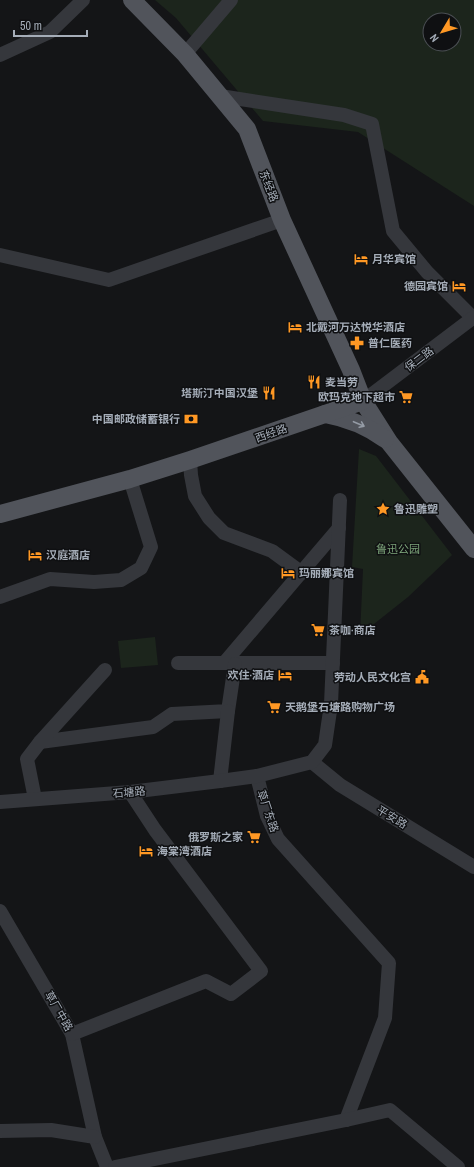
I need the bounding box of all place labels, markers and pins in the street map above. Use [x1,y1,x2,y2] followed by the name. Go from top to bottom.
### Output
[353,251,369,267] hotel icon: 月华宾馆
[372,252,416,266] place label: 月华宾馆
[451,278,467,294] hotel icon: 德园宾馆
[404,279,448,293] place label: 德园宾馆
[287,319,303,335] hotel icon: 北戴河万达悦华酒店
[306,320,405,334] place label: 北戴河万达悦华酒店
[349,335,365,351] pharmacy icon: 普仁医药
[368,336,412,350] place label: 普仁医药
[306,374,322,390] restaurant icon: 麦当劳
[325,375,358,389] place label: 麦当劳
[261,385,277,401] restaurant icon: 塔斯汀中国汉堡
[181,386,258,400] place label: 塔斯汀中国汉堡
[398,389,414,405] supermarket icon: 欧玛克地下超市
[318,390,395,404] place label: 欧玛克地下超市
[183,411,199,427] bank icon: 中国邮政储蓄银行
[92,412,180,426] place label: 中国邮政储蓄银行
[375,501,391,517] place icon: 鲁迅雕塑
[394,502,438,516] place label: 鲁迅雕塑
[27,547,43,563] hotel icon: 汉庭酒店
[46,548,90,562] place label: 汉庭酒店
[280,565,296,581] hotel icon: 玛丽娜宾馆
[299,566,354,580] place label: 玛丽娜宾馆
[310,622,326,638] supermarket icon: 茶咖·商店
[329,623,376,637] place label: 茶咖·商店
[277,667,293,683] hotel icon: 欢住·酒店
[227,668,274,682] place label: 欢住·酒店
[414,669,430,685] public building icon: 劳动人民文化宫
[334,670,411,684] place label: 劳动人民文化宫
[266,699,282,715] supermarket icon: 天鹅堡石塘路购物广场
[285,700,395,714] place label: 天鹅堡石塘路购物广场
[246,829,262,845] supermarket icon: 俄罗斯之家
[188,830,243,844] place label: 俄罗斯之家
[138,843,154,859] hotel icon: 海棠湾酒店
[157,844,212,858] place label: 海棠湾酒店

